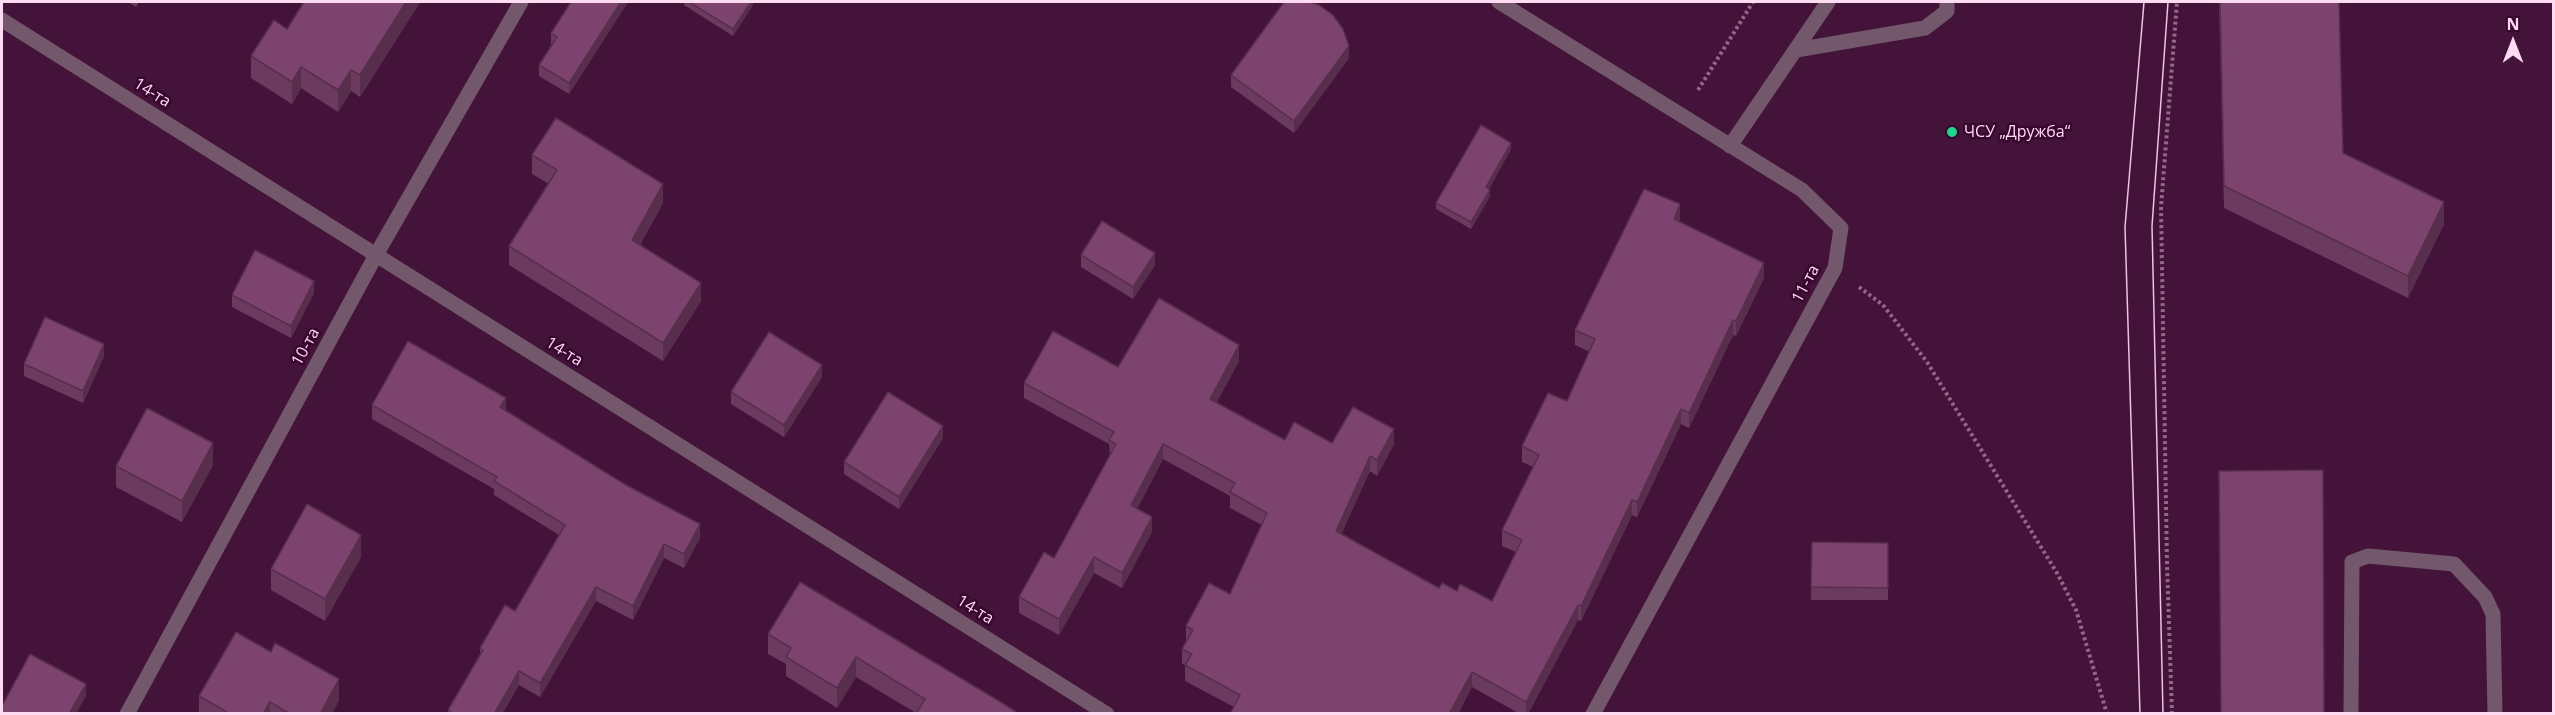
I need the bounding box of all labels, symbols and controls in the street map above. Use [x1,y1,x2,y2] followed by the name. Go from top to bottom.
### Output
[2483,12,2543,72] north arrow
[2506,13,2520,35] text: N
[130,74,174,112] street label: 14-та
[1964,122,2070,142] place label: ЧСУ „Дружба“
[1945,125,1959,139] marker: ЧСУ „Дружба“
[1788,262,1824,306] street label: 11-та
[288,325,324,369] street label: 10-та
[542,333,586,371] street label: 14-та
[953,591,997,629] street label: 14-та

